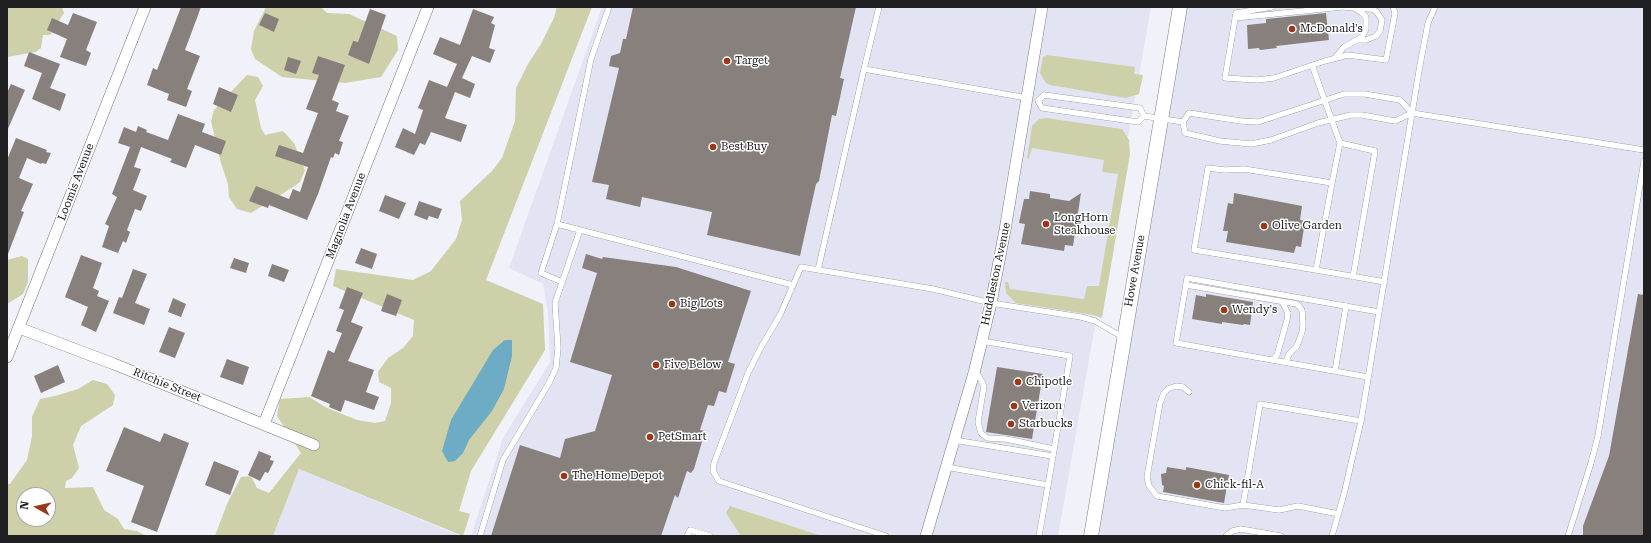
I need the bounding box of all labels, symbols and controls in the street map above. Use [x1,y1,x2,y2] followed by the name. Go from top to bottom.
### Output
[1300,22,1363,36] place label: McDonald's
[1287,24,1297,34] marker: McDonald's
[735,54,768,68] place label: Target
[722,56,732,66] marker: Target
[721,140,767,154] place label: Best Buy
[55,142,97,222] street label: Loomis Avenue
[708,142,718,152] marker: Best Buy
[323,171,369,261] street label: Magnolia Avenue
[1054,211,1115,237] place label: LongHorn Steakhouse
[1041,219,1051,229] marker: LongHorn Steakhouse
[1272,219,1342,233] place label: Olive Garden
[979,221,1013,327] street label: Huddleston Avenue
[1259,221,1269,231] marker: Olive Garden
[1122,234,1148,308] street label: Howe Avenue
[680,297,723,311] place label: Big Lots
[667,299,677,309] marker: Big Lots
[1232,303,1277,317] place label: Wendy's
[1219,305,1229,315] marker: Wendy's
[664,358,721,372] place label: Five Below
[651,360,661,370] marker: Five Below
[131,365,203,405] street label: Ritchie Street
[1026,375,1072,389] place label: Chipotle
[1013,377,1023,387] marker: Chipotle
[1022,399,1062,413] place label: Verizon
[1009,401,1019,411] marker: Verizon
[1019,417,1073,431] place label: Starbucks
[1006,419,1016,429] marker: Starbucks
[658,430,707,444] place label: PetSmart
[645,432,655,442] marker: PetSmart
[572,469,663,483] place label: The Home Depot
[559,471,569,481] marker: The Home Depot
[1205,478,1264,492] place label: Chick-fil-A
[1192,480,1202,490] marker: Chick-fil-A
[16,487,56,527] north arrow
[18,500,32,511] text: N

